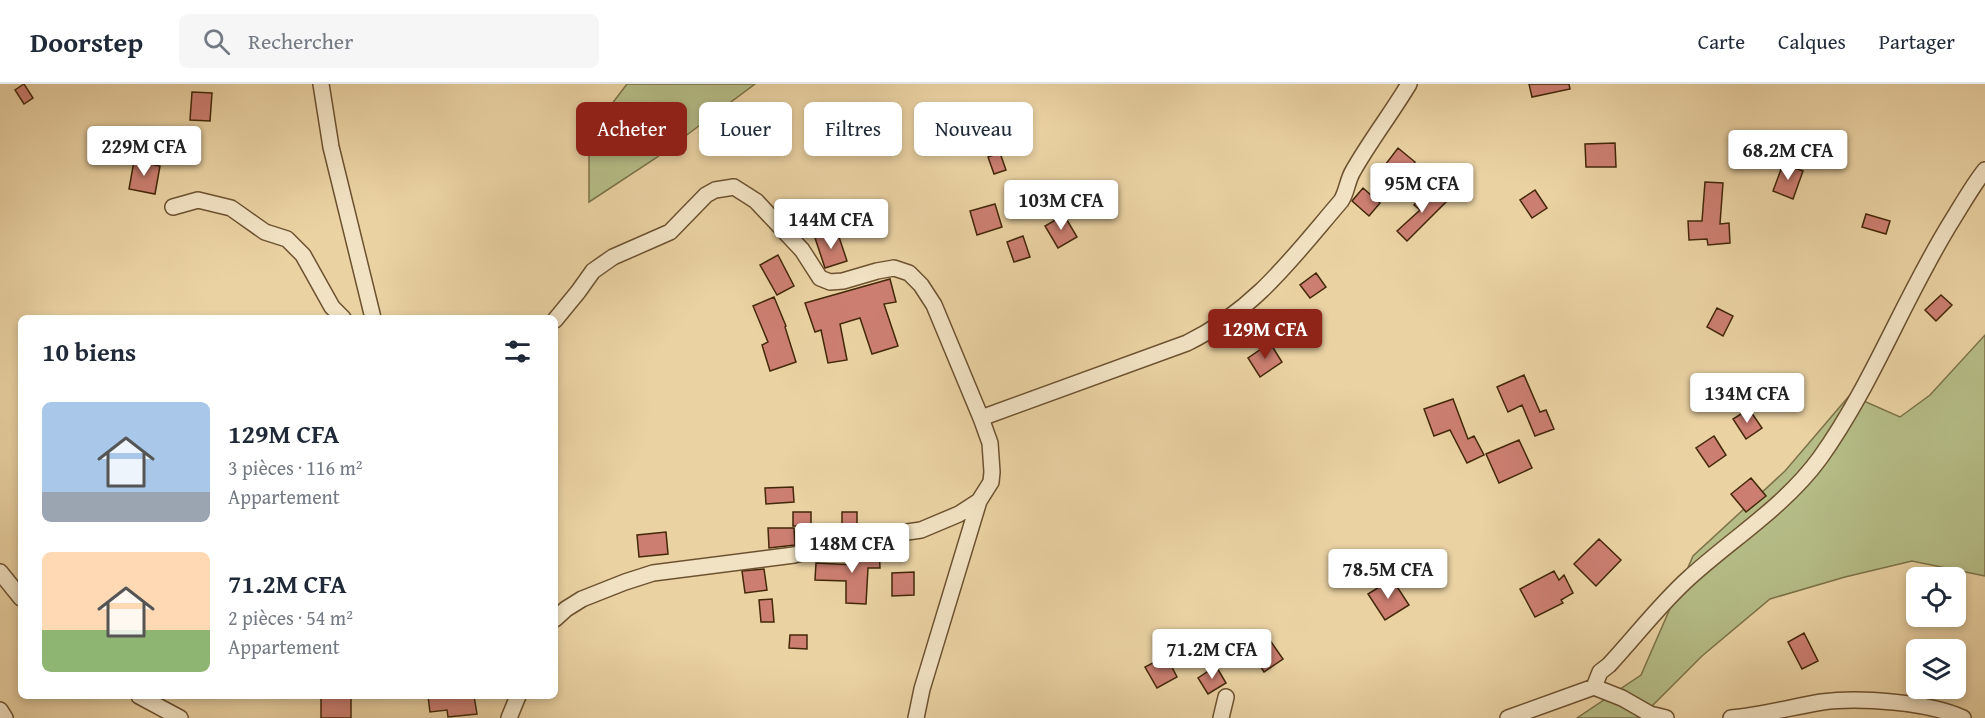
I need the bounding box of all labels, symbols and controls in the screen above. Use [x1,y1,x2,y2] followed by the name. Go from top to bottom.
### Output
[179,14,599,68] search box
[30,21,143,62] text: Doorstep
[200,25,233,58] icon: search
[248,25,353,57] text: Rechercher
[1698,26,1745,57] text: Carte
[1778,26,1846,57] text: Calques
[1879,26,1955,57] text: Partager
[576,102,687,156] chip: Acheter
[699,102,792,156] chip: Louer
[804,102,902,156] chip: Filtres
[914,102,1033,156] chip: Nouveau
[82,126,206,177] pin: 229M CFA
[1719,130,1857,181] pin: 68.2M CFA
[101,131,187,160] text: 229M CFA
[1742,135,1834,164] text: 68.2M CFA
[1367,163,1477,214] pin: 95M CFA
[1384,168,1460,197] text: 95M CFA
[999,180,1123,231] pin: 103M CFA
[1018,185,1104,214] text: 103M CFA
[769,199,893,250] pin: 144M CFA
[788,204,874,233] text: 144M CFA
[1203,309,1327,360] pin: 129M CFA
[1222,314,1308,343] text: 129M CFA
[42,332,136,371] text: 10 biens
[501,335,534,368] icon: filters
[1685,373,1809,424] pin: 134M CFA
[1704,378,1790,407] text: 134M CFA
[228,414,339,453] text: 129M CFA
[90,426,162,498] icon: home
[228,453,363,482] text: 3 pièces · 116 m²
[228,482,340,511] text: Appartement
[790,523,914,574] pin: 148M CFA
[809,528,895,557] text: 148M CFA
[1319,549,1457,600] pin: 78.5M CFA
[1342,554,1434,583] text: 78.5M CFA
[228,564,347,603] text: 71.2M CFA
[1906,567,1966,699] map controls
[1906,567,1966,627] button: locate
[90,576,162,648] icon: home
[228,603,353,632] text: 2 pièces · 54 m²
[1143,629,1281,680] pin: 71.2M CFA
[228,632,340,661] text: Appartement
[1166,634,1258,663] text: 71.2M CFA
[1906,639,1966,699] button: layers

